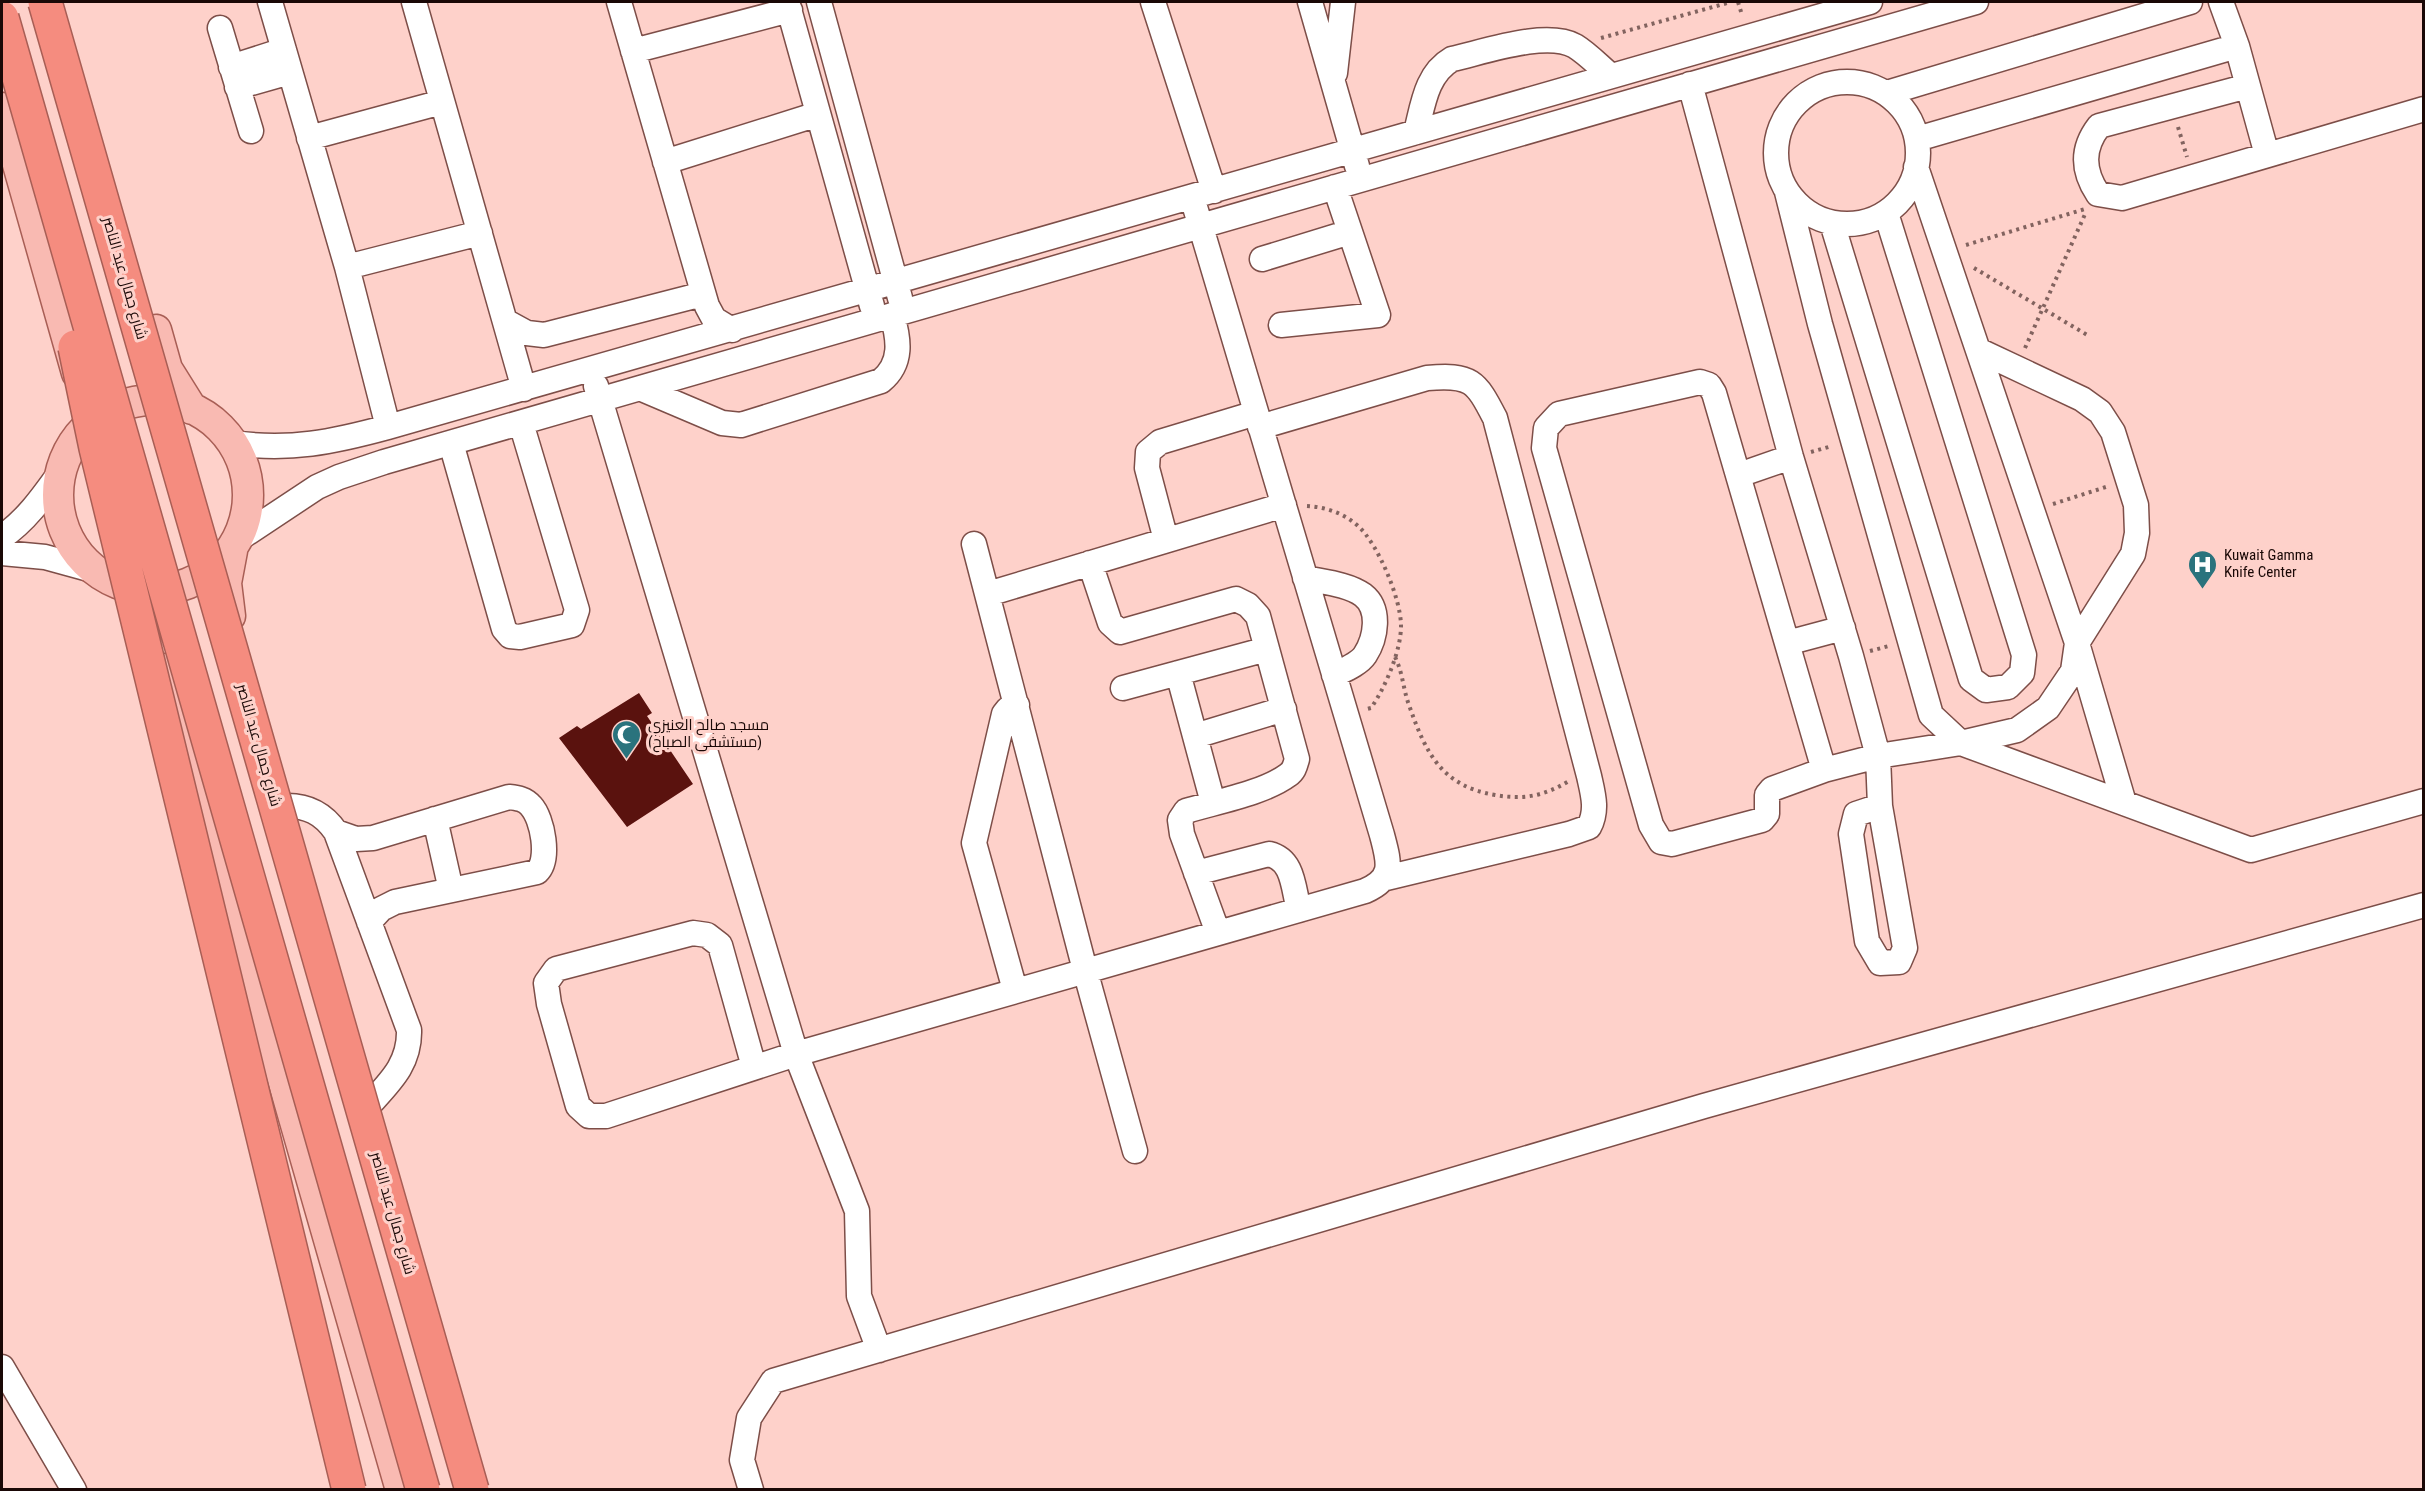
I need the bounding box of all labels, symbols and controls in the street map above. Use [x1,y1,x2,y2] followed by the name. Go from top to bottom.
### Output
[97,214,151,342] street label: شارع جمال عبد الناصر
[2224,546,2313,581] place label: Kuwait Gamma Knife Center
[2187,548,2219,590] hospital icon: Kuwait Gamma Knife Center
[231,681,285,809] street label: شارع جمال عبد الناصر
[648,716,769,753] place label: مسجد صالح العنيزي (مستشفى الصباح)
[611,718,643,760] mosque icon: مسجد صالح العنيزي (مستشفى الصباح)
[365,1149,419,1277] street label: شارع جمال عبد الناصر

